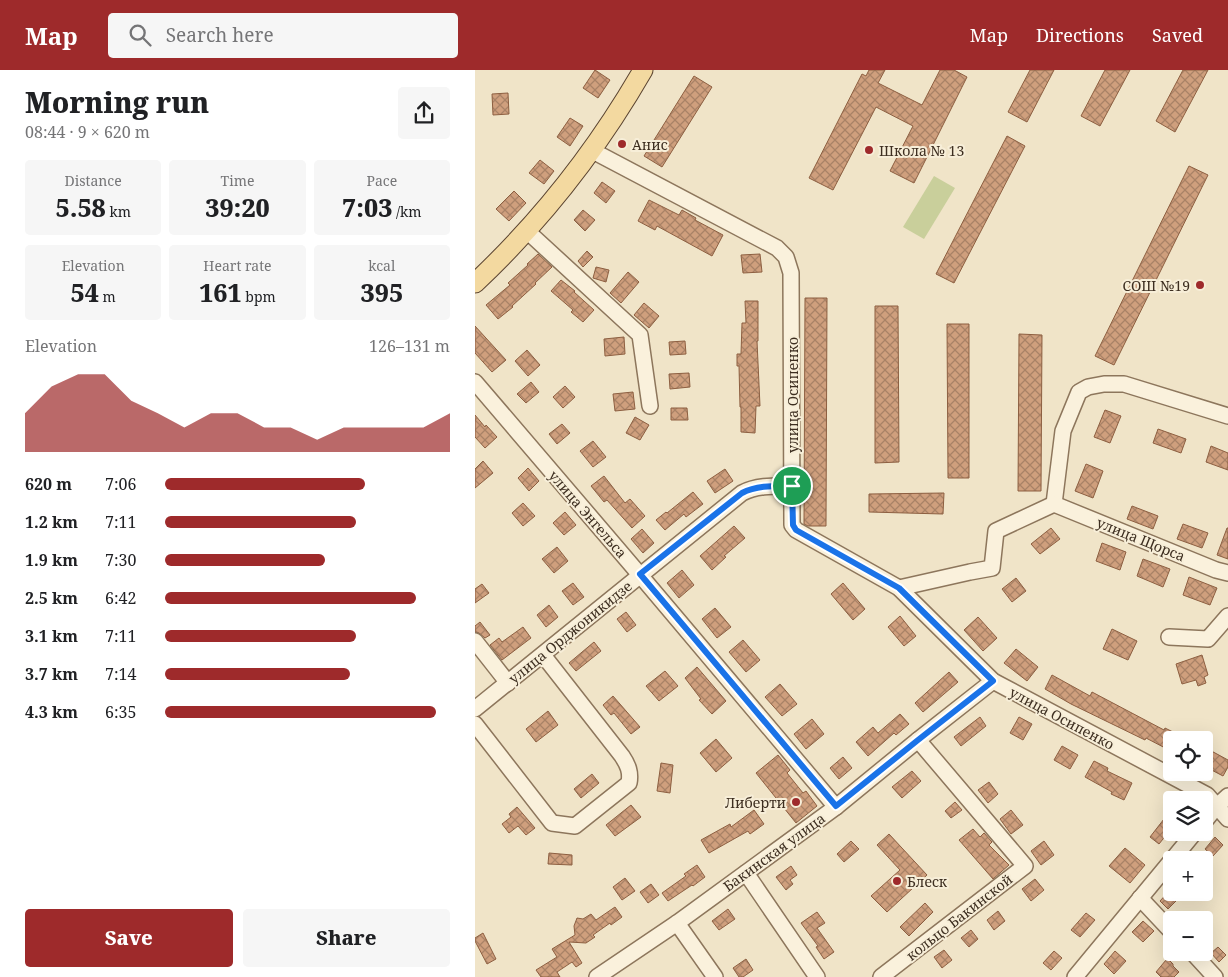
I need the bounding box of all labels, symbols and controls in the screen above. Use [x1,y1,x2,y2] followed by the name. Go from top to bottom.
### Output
[108,13,458,58] search box
[25,19,78,52] text: Map
[126,21,154,49] icon: search
[166,22,274,48] text: Search here
[970,23,1008,47] text: Map
[1036,23,1124,47] text: Directions
[1152,23,1203,47] text: Saved
[25,83,209,121] text: Morning run
[398,87,450,139] button: share
[25,121,150,143] text: 08:44 · 9 × 620 m
[632,135,668,154] place label: Анис
[616,138,628,150] marker: Анис
[879,141,964,160] place label: Школа № 13
[863,144,875,156] marker: Школа № 13
[65,171,122,190] text: Distance
[221,171,254,190] text: Time
[366,171,397,190] text: Pace
[55,190,106,224] text: 5.58
[205,190,270,224] text: 39:20
[342,190,392,224] text: 7:03
[106,202,131,221] text: km
[392,202,422,221] text: /km
[62,256,125,275] text: Elevation
[203,256,272,275] text: Heart rate
[368,256,395,275] text: kcal
[71,275,99,309] text: 54
[199,275,242,309] text: 161
[361,275,403,309] text: 395
[1122,276,1190,295] place label: СОШ №19
[1194,279,1206,291] marker: СОШ №19
[99,287,116,306] text: m
[242,287,276,306] text: bpm
[25,335,97,357] text: Elevation
[369,335,450,357] text: 126–131 m
[783,337,802,453] street label: улица Осипенко
[771,465,813,507] pin
[545,466,631,562] street label: улица Энгельса
[778,472,806,500] icon: arrive
[25,473,72,495] text: 620 m
[105,473,136,495] text: 7:06
[25,511,78,533] text: 1.2 km
[105,511,136,533] text: 7:11
[1094,513,1188,565] street label: улица Щорса
[25,549,78,571] text: 1.9 km
[105,549,136,571] text: 7:30
[504,576,636,688] street label: улица Орджоникидзе
[25,587,78,609] text: 2.5 km
[105,587,136,609] text: 6:42
[25,625,78,647] text: 3.1 km
[105,625,136,647] text: 7:11
[25,663,78,685] text: 3.7 km
[105,663,136,685] text: 7:14
[1006,682,1118,754] street label: улица Осипенко
[25,701,78,723] text: 4.3 km
[105,701,136,723] text: 6:35
[1163,731,1213,961] map controls
[1163,731,1213,781] button: locate
[1163,791,1213,841] button: layers
[725,793,786,812] place label: Либерти
[790,796,802,808] marker: Либерти
[719,808,829,896] street label: Бакинская улица
[1163,851,1213,901] button: +
[902,869,1016,965] street label: кольцо Бакинской
[907,872,948,891] place label: Блеск
[891,875,903,887] marker: Блеск
[25,909,233,967] button: Save
[243,909,450,967] button: Share
[1163,911,1213,961] button: −

